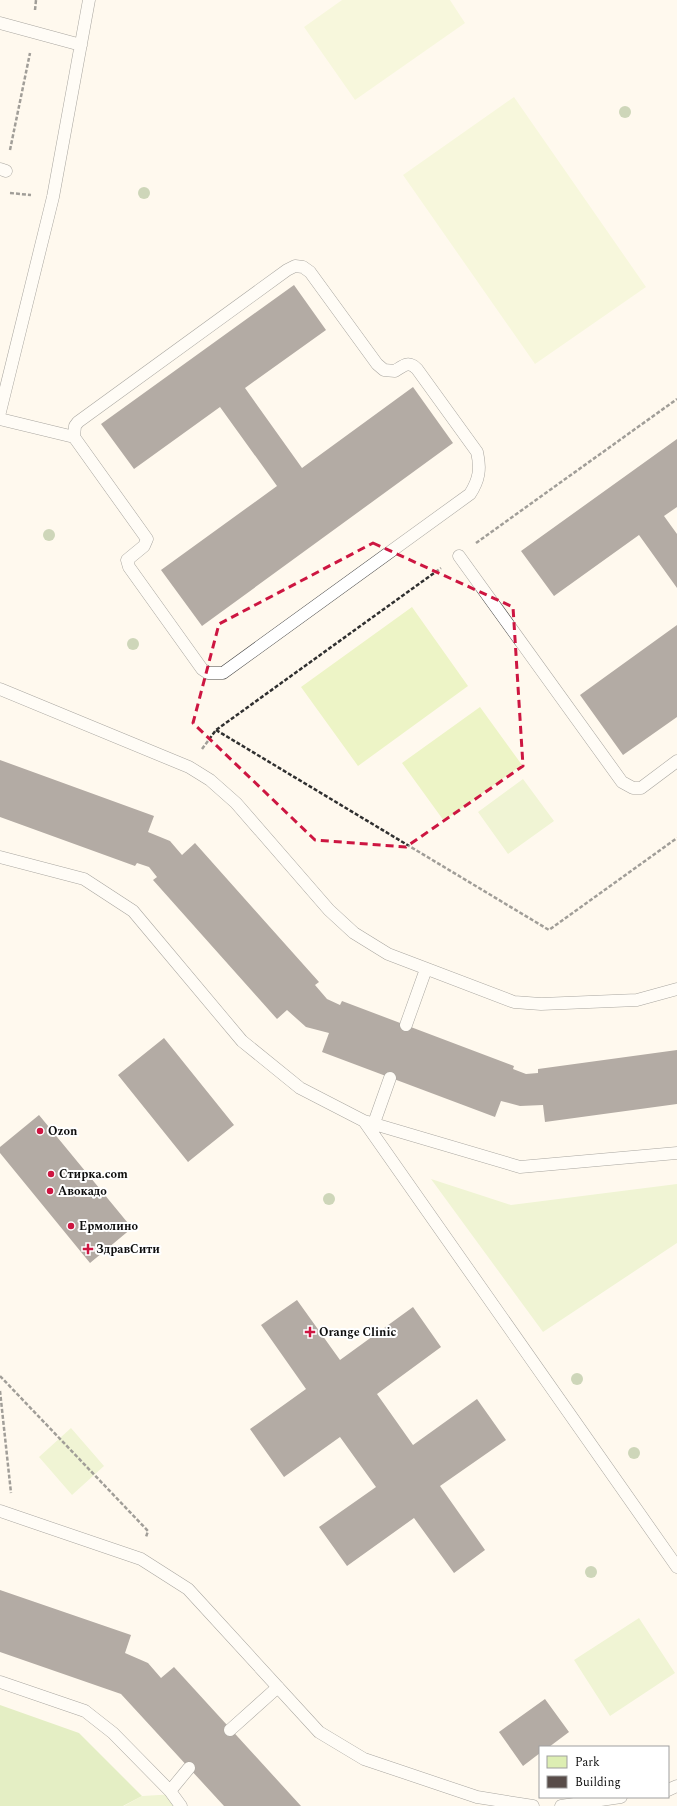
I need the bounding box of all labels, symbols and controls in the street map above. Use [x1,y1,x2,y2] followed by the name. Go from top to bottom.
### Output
[48,1122,78,1141] place label: Ozon
[35,1126,45,1136] marker: Ozon
[59,1165,128,1184] place label: Стирка.com
[46,1169,56,1179] marker: Стирка.com
[58,1182,107,1201] place label: Авокадо
[45,1186,55,1196] marker: Авокадо
[79,1217,138,1236] place label: Ермолино
[66,1221,76,1231] marker: Ермолино
[96,1240,160,1259] place label: ЗдравСити
[83,1244,93,1254] marker: ЗдравСити
[319,1323,396,1342] place label: Orange Clinic
[304,1326,316,1338] marker: Orange Clinic
[539,1746,669,1798] legend
[575,1753,600,1772] text: Park
[575,1773,621,1792] text: Building

